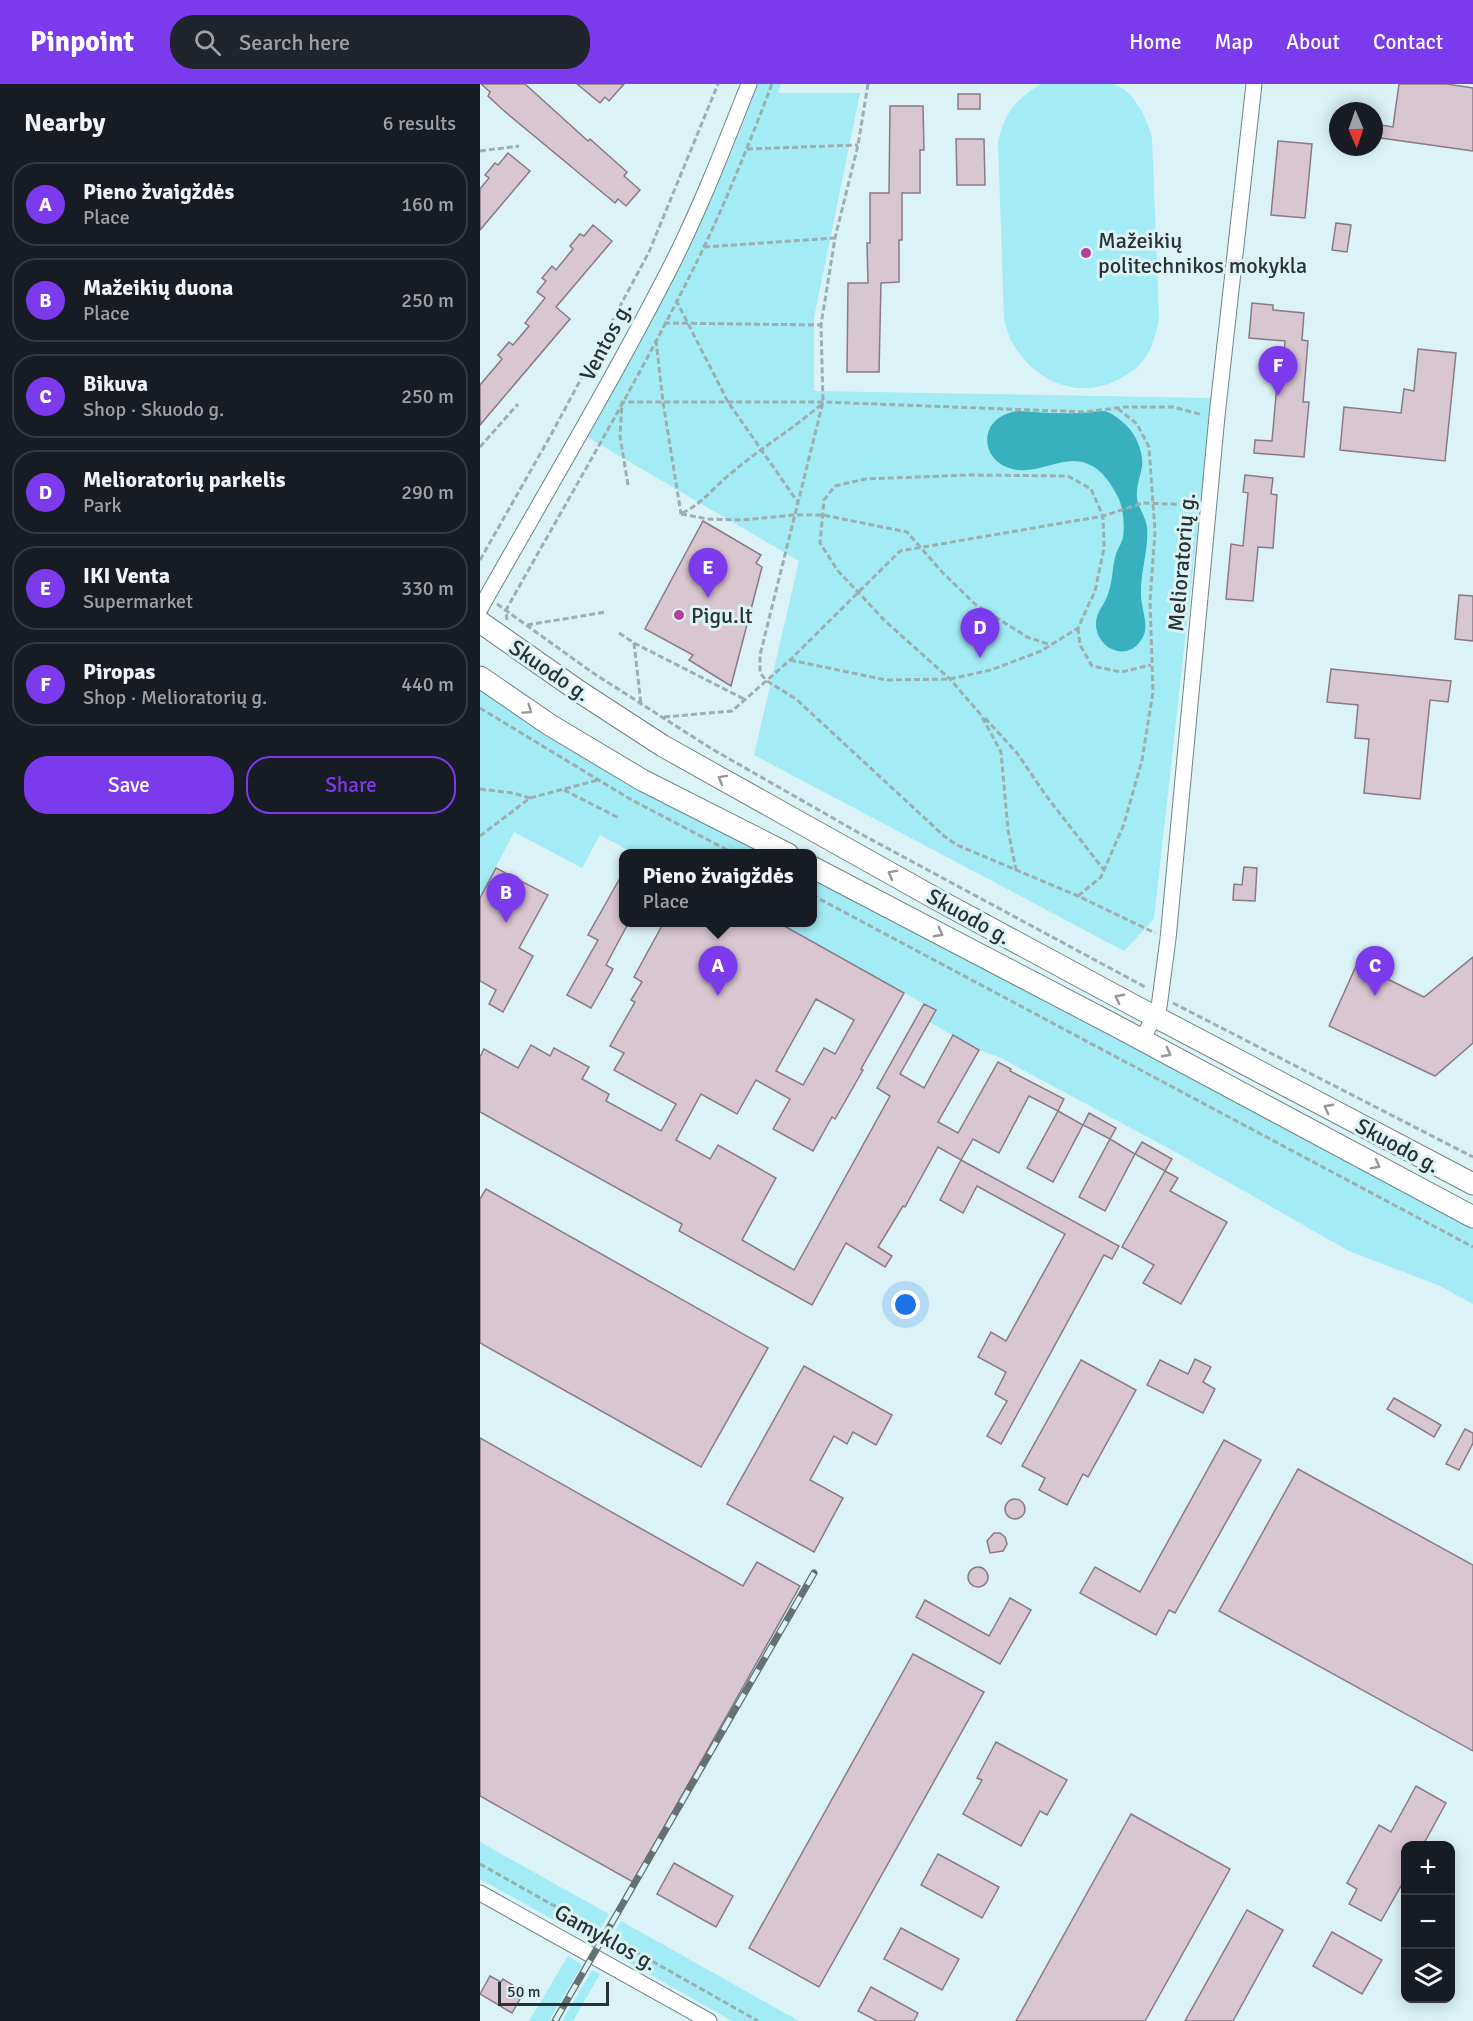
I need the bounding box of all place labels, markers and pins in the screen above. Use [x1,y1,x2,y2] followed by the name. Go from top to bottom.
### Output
[1098,227,1307,279] place label: Mažeikių politechnikos mokykla
[1079,246,1093,260] marker: Mažeikių politechnikos mokykla
[1258,346,1298,396] pin: F
[688,548,728,598] pin: E
[691,602,753,629] place label: Pigu.lt
[672,608,686,622] marker: Pigu.lt
[960,608,1000,658] pin: D
[486,874,526,923] pin: B
[698,946,738,996] pin: A
[1356,946,1394,996] pin: C

